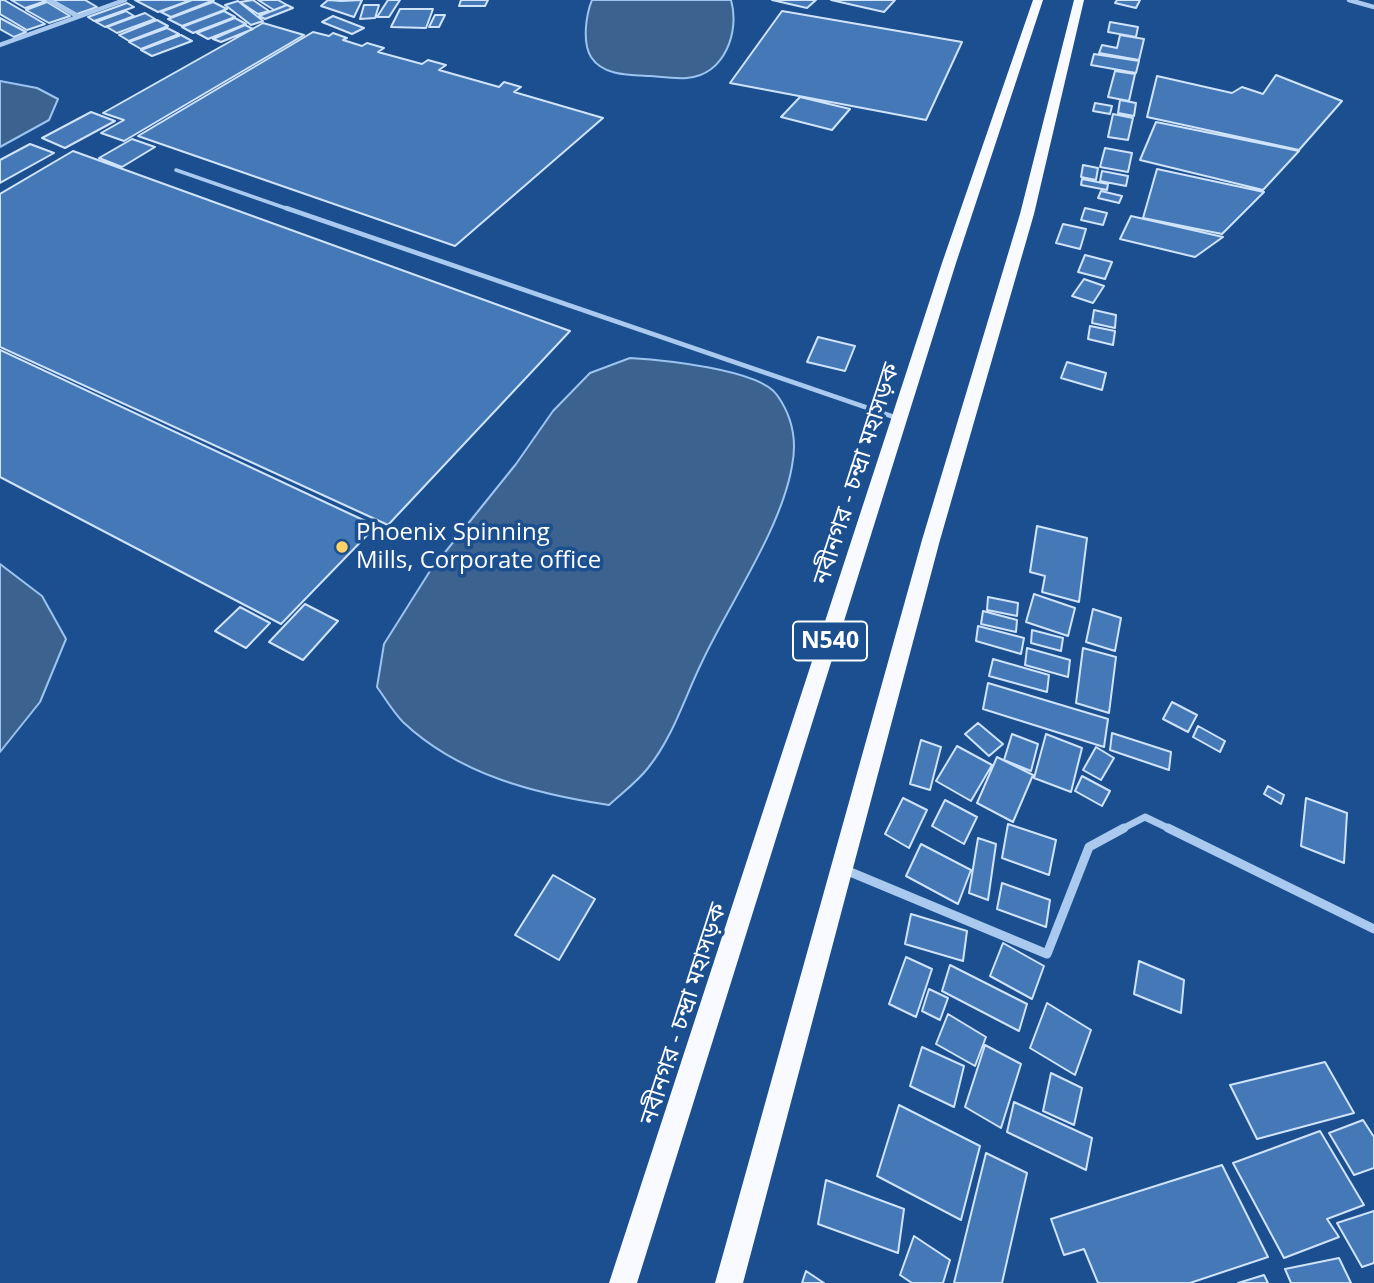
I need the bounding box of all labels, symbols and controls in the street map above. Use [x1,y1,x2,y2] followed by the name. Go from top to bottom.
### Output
[808,360,906,588] street label: নবীনগর - চন্দ্রা মহাসড়ক
[356,519,601,575] place label: Phoenix Spinning Mills, Corporate office
[334,539,350,555] marker: Phoenix Spinning Mills, Corporate office
[793,622,867,660] road number: N540
[635,900,733,1128] street label: নবীনগর - চন্দ্রা মহাসড়ক

